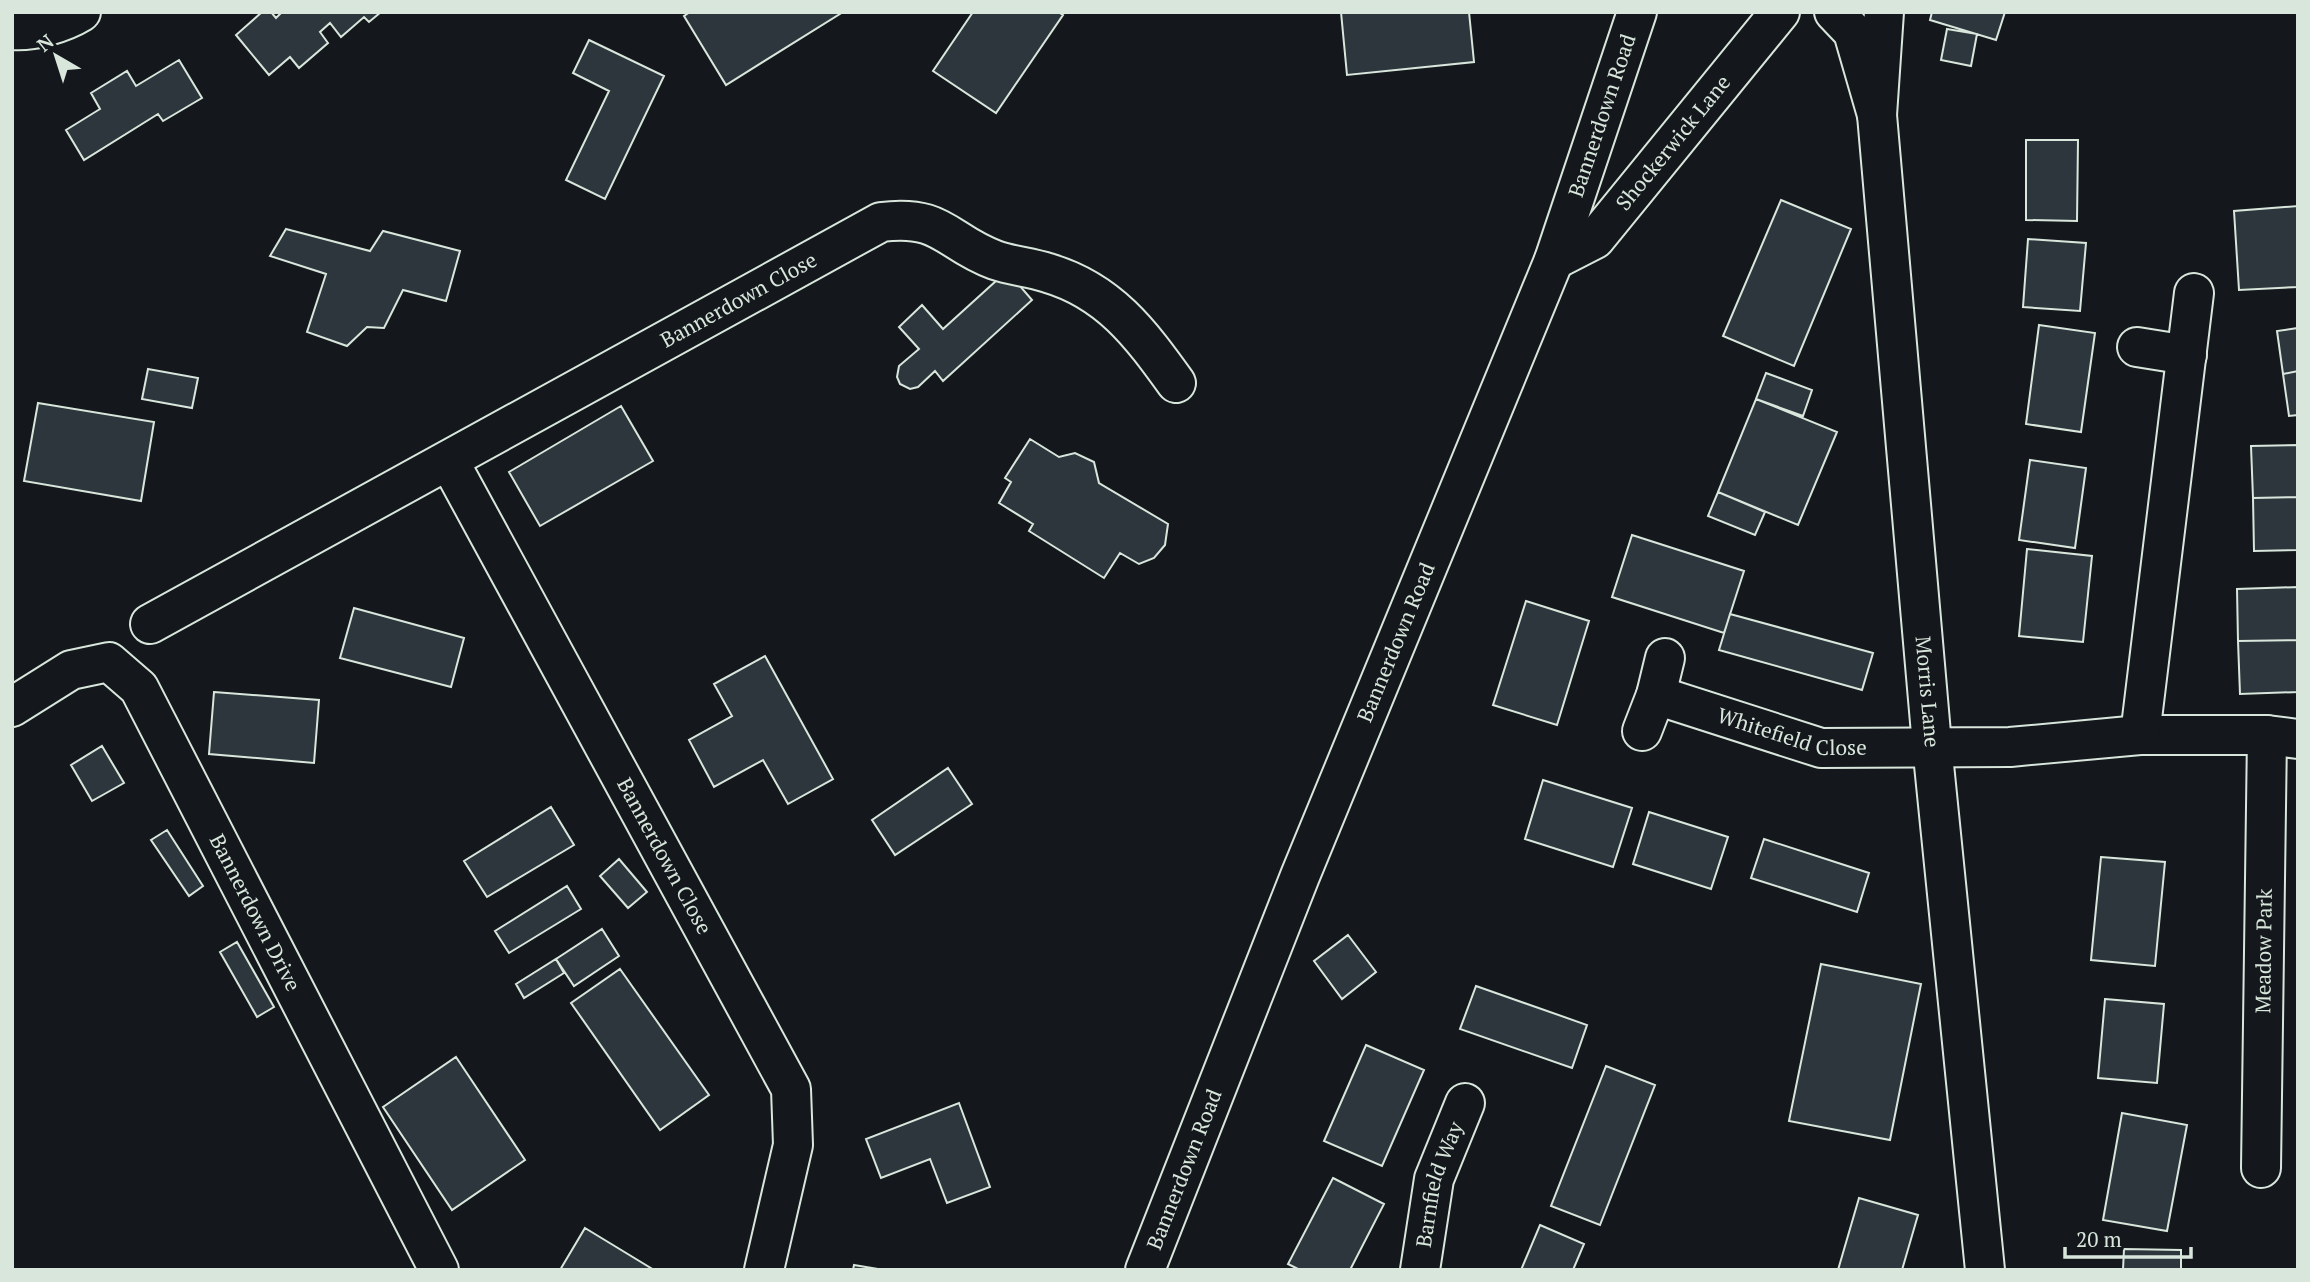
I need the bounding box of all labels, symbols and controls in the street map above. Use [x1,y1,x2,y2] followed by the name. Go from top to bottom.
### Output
[21,21,91,91] north arrow
[32,28,59,57] text: N
[1561,30,1642,200] street label: Bannerdown Road
[1609,69,1736,216] street label: Shockerwick Lane
[655,245,821,354] street label: Bannerdown Close
[1350,558,1441,726] street label: Bannerdown Road
[1910,635,1947,749] street label: Morris Lane
[1714,701,1867,761] street label: Whitefield Close
[611,773,719,939] street label: Bannerdown Close
[204,829,308,996] street label: Bannerdown Drive
[2248,888,2278,1014] street label: Meadow Park
[1139,1085,1228,1253] street label: Bannerdown Road
[1409,1117,1469,1249] street label: Barnfield Way
[2065,1216,2191,1260] scale bar
[2076,1225,2122,1253] text: 20 m

